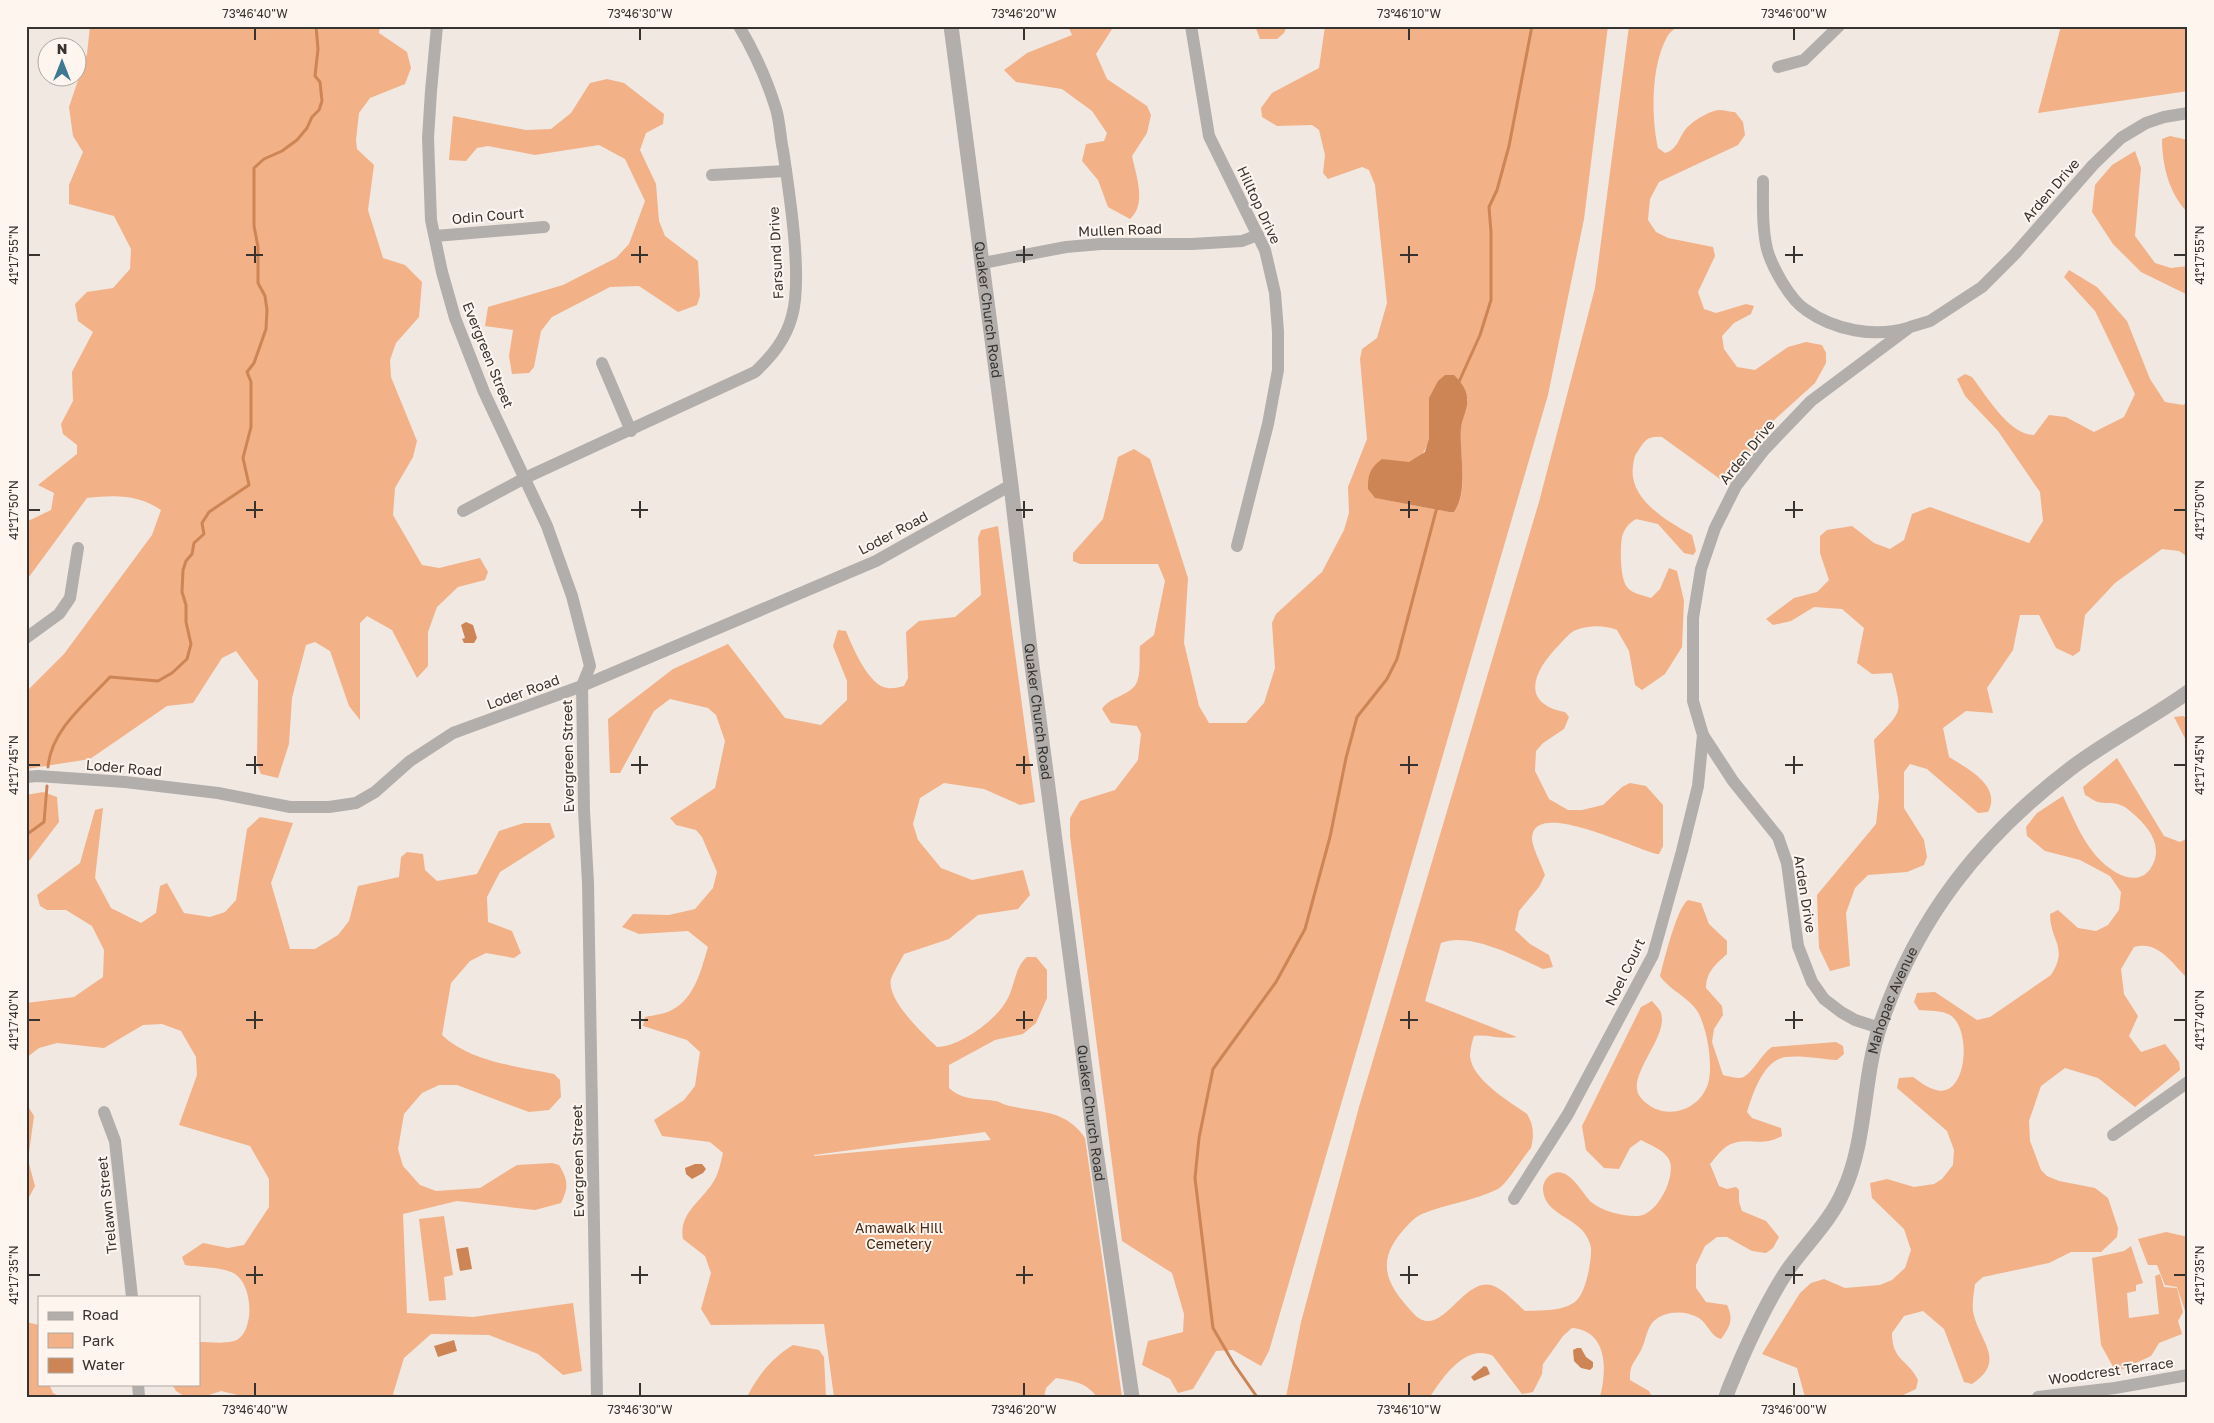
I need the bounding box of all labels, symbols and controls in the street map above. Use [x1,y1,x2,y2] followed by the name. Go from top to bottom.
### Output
[222,6,288,21] text: 73°46'40"W
[607,6,673,21] text: 73°46'30"W
[991,6,1057,21] text: 73°46'20"W
[1377,6,1441,21] text: 73°46'10"W
[1761,6,1827,21] text: 73°46'00"W
[38,38,88,88] north arrow
[57,40,67,57] text: N
[2019,155,2083,225] street label: Arden Drive
[1234,163,1285,246] street label: Hilltop Drive
[451,204,525,227] street label: Odin Court
[765,206,786,300] street label: Farsund Drive
[1078,220,1162,239] street label: Mullen Road
[6,225,21,285] text: 41°17'55"N
[2192,225,2207,285] text: 41°17'55"N
[971,240,1006,379] street label: Quaker Church Road
[459,299,518,410] street label: Evergreen Street
[1715,416,1778,487] street label: Arden Drive
[6,480,21,540] text: 41°17'50"N
[2192,480,2207,540] text: 41°17'50"N
[855,507,930,558] street label: Loder Road
[1021,642,1056,781] street label: Quaker Church Road
[484,671,562,713] street label: Loder Road
[558,699,577,813] street label: Evergreen Street
[6,735,21,795] text: 41°17'45"N
[2192,735,2207,795] text: 41°17'45"N
[85,756,163,779] street label: Loder Road
[1791,854,1820,934] street label: Arden Drive
[1601,935,1648,1008] street label: Noel Court
[1864,944,1921,1056] street label: Mahopac Avenue
[6,990,21,1050] text: 41°17'40"N
[2192,990,2207,1050] text: 41°17'40"N
[1074,1044,1109,1182] street label: Quaker Church Road
[568,1104,587,1218] street label: Evergreen Street
[93,1155,120,1255] street label: Trelawn Street
[855,1219,943,1252] park label: Amawalk Hill Cemetery
[6,1245,21,1305] text: 41°17'35"N
[2192,1245,2207,1305] text: 41°17'35"N
[38,1296,200,1386] legend
[82,1305,119,1323] text: Road
[82,1331,115,1349] text: Park
[2047,1353,2174,1388] street label: Woodcrest Terrace
[82,1355,125,1373] text: Water
[222,1402,288,1417] text: 73°46'40"W
[607,1402,673,1417] text: 73°46'30"W
[991,1402,1057,1417] text: 73°46'20"W
[1377,1402,1441,1417] text: 73°46'10"W
[1761,1402,1827,1417] text: 73°46'00"W

